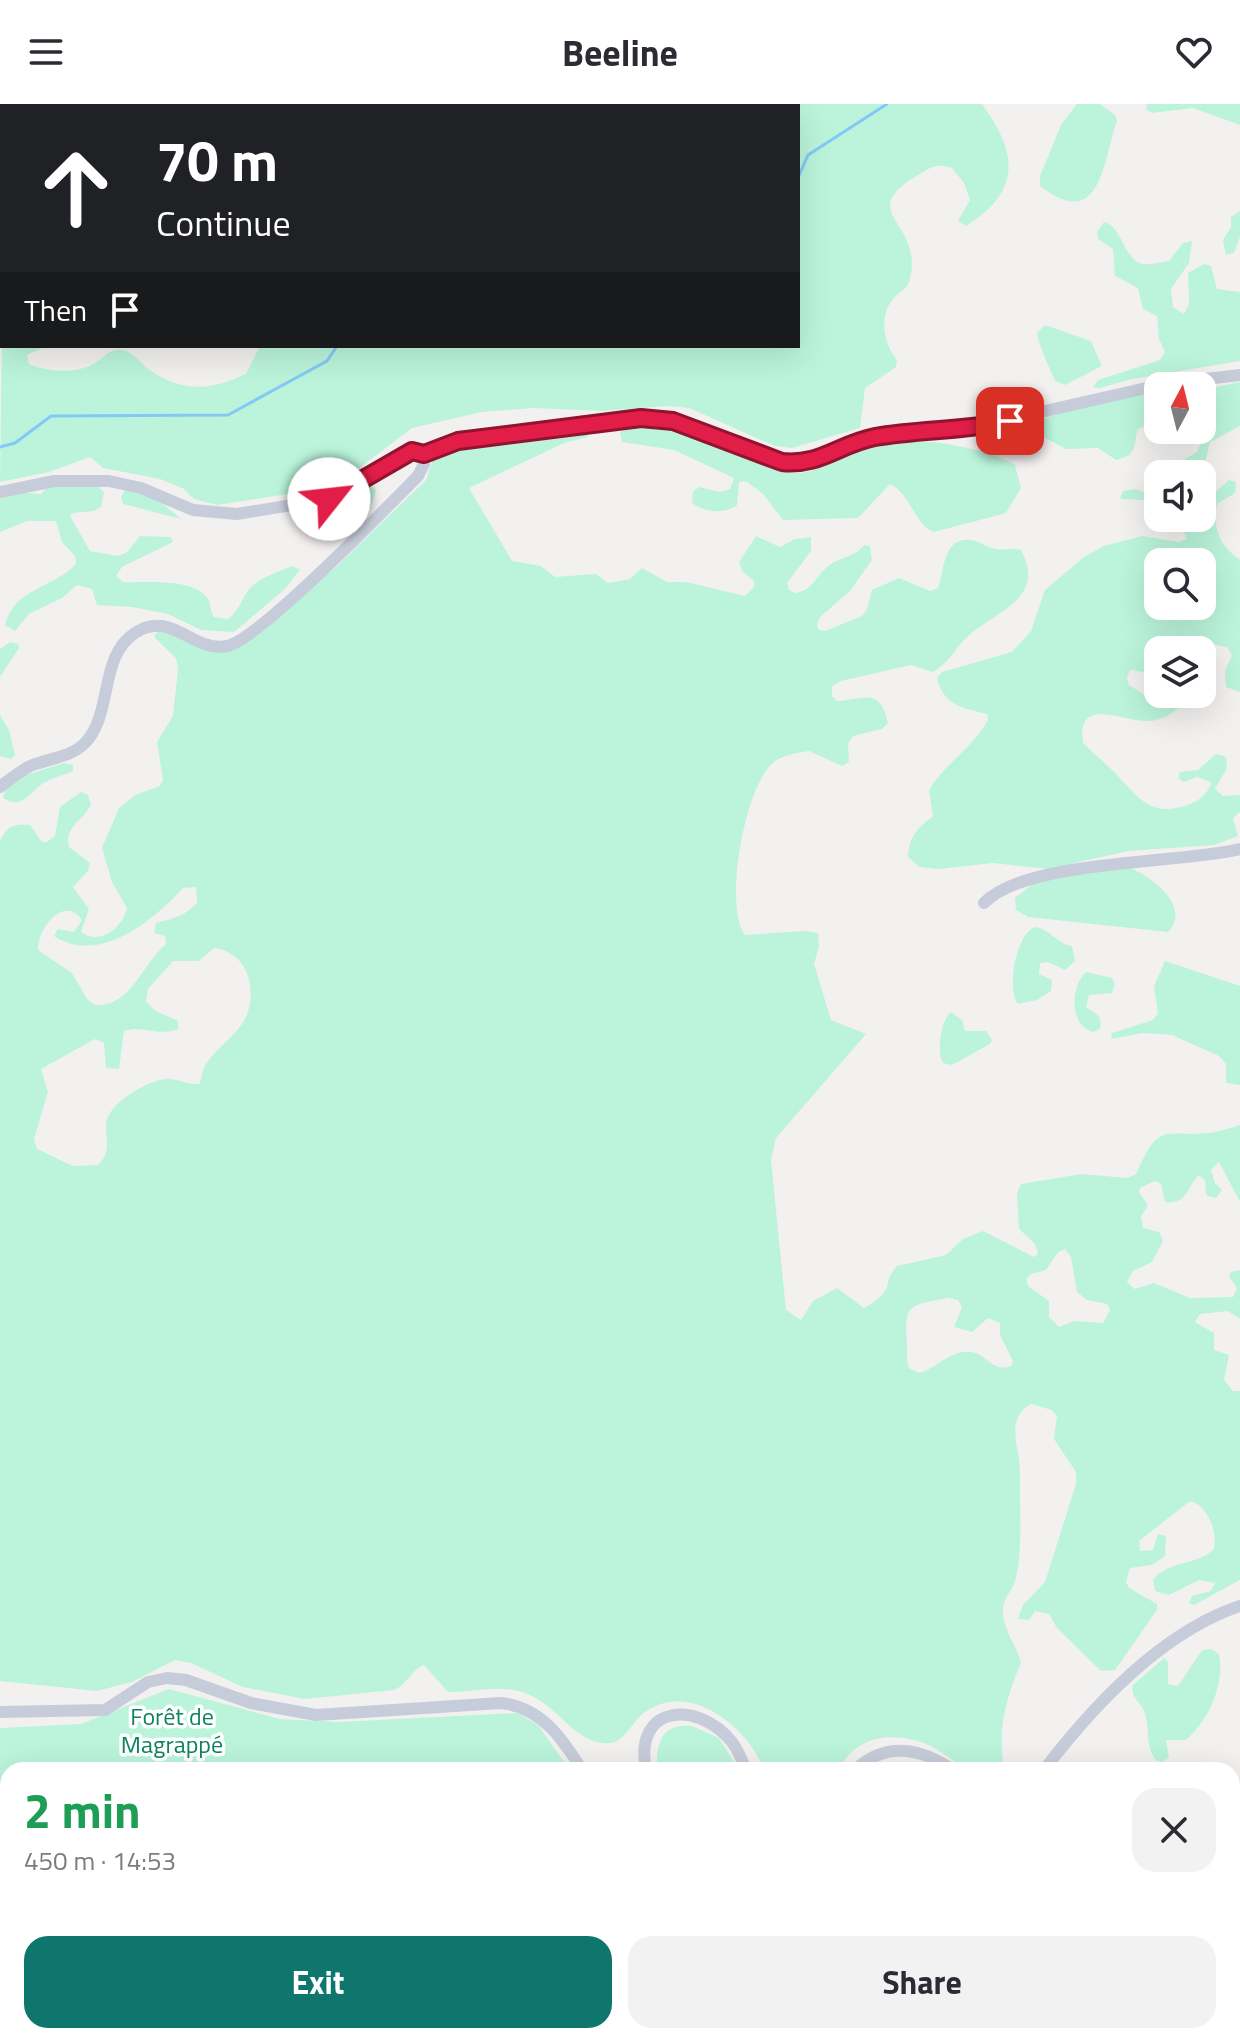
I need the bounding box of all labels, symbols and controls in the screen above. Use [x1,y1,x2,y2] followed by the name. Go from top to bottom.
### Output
[562,25,678,80] text: Beeline
[24,30,68,74] icon: menu
[1172,30,1216,74] icon: heart
[156,118,278,203] text: 70 m
[24,136,128,240] icon: ahead
[156,195,291,250] text: Continue
[24,287,87,333] text: Then
[103,288,147,332] icon: arrive
[1144,372,1216,444] north arrow
[1144,372,1216,708] map controls
[976,387,1044,455] pin
[988,399,1032,443] icon: arrive
[287,457,371,541] position arrow
[1144,460,1216,532] button: sound
[1144,548,1216,620] button: search
[1144,636,1216,708] button: layers
[121,1698,223,1762] park label: Forêt de Magrappé
[24,1774,141,1847] text: 2 min
[1132,1788,1216,1872] button: close
[24,1841,176,1880] text: 450 m · 14:53
[24,1936,612,2028] button: Exit
[628,1936,1216,2028] button: Share

